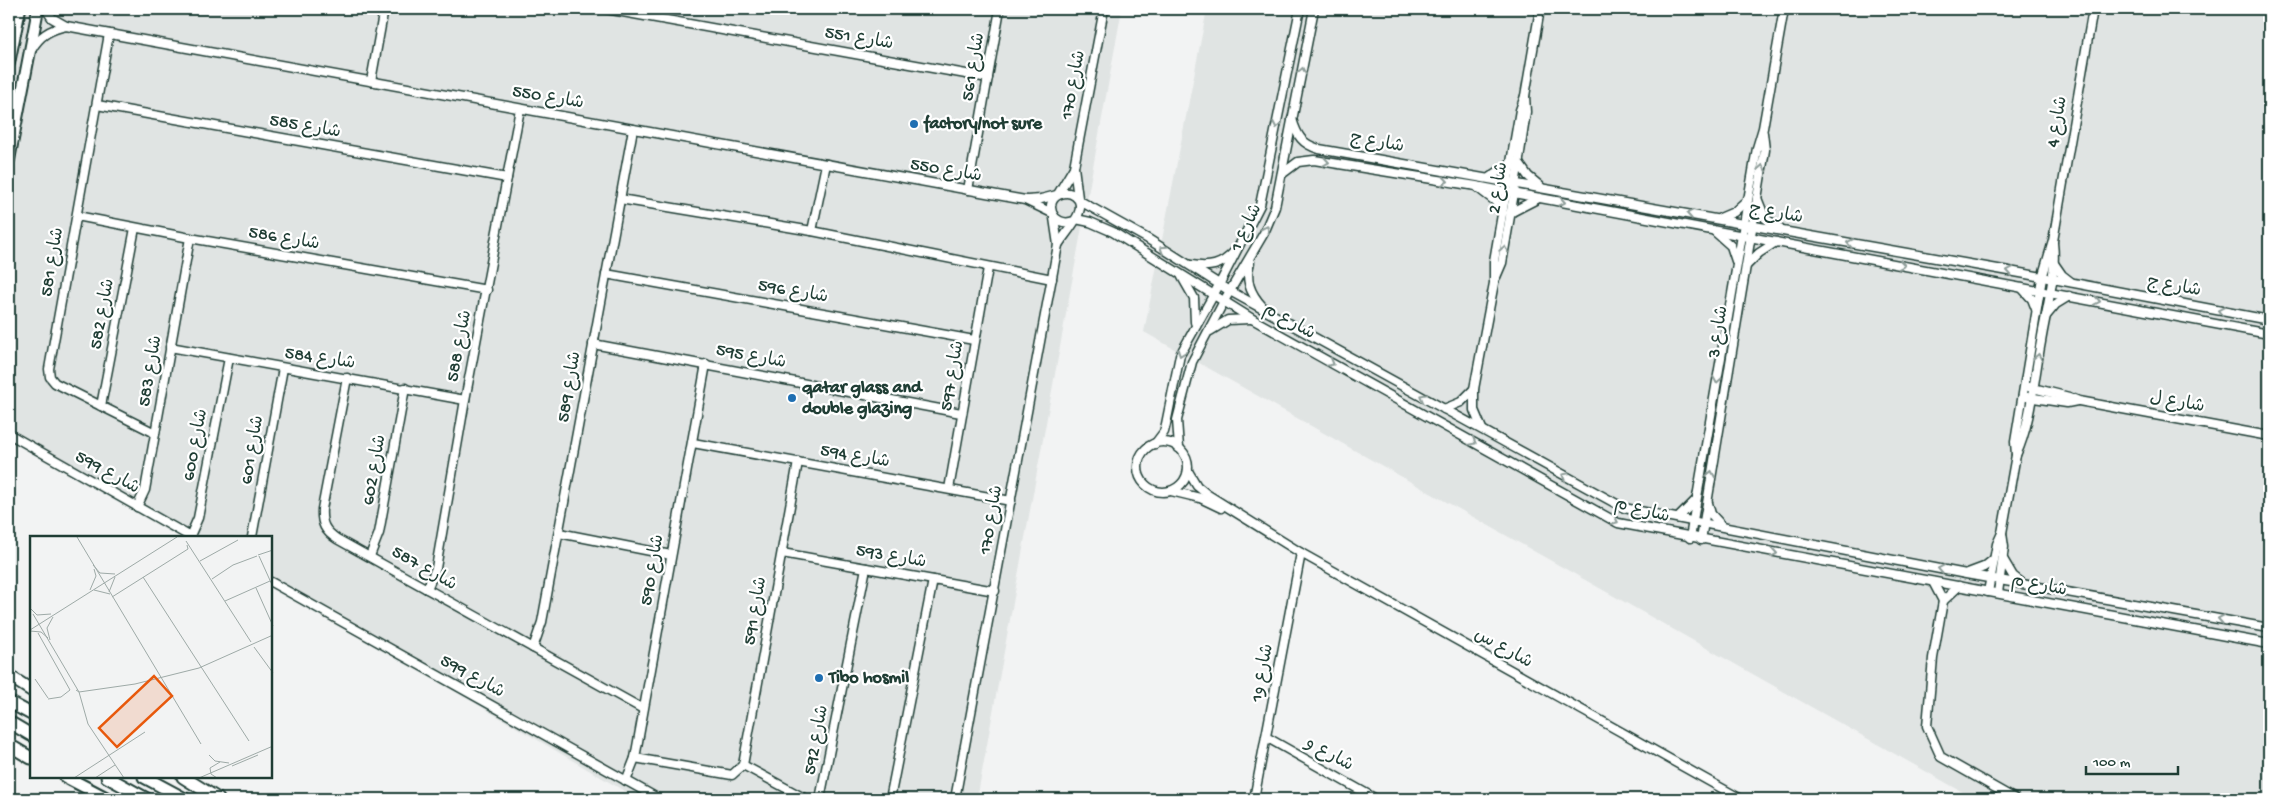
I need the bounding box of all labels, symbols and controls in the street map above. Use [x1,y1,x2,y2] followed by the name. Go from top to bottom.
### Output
[823,23,895,55] street label: شارع 551
[958,31,990,103] street label: شارع 561
[1057,49,1091,122] street label: شارع 170
[1296,67,1306,75] one-way arrow
[511,81,585,115] street label: شارع 550
[2043,95,2073,149] street label: شارع 4
[268,110,342,144] street label: شارع 585
[923,114,1043,135] place label: factory/not sure
[908,118,920,130] marker: factory/not sure
[1272,121,1283,130] one-way arrow
[1348,128,1406,158] street label: شارع ج
[909,154,983,188] street label: شارع 550
[1321,156,1330,166] one-way arrow
[1485,161,1513,215] street label: شارع 2
[1756,164,1766,172] one-way arrow
[1441,176,1450,186] one-way arrow
[1557,197,1566,207] one-way arrow
[1747,199,1805,229] street label: شارع ج
[1226,201,1268,256] street label: شارع 1
[1686,209,1695,219] one-way arrow
[247,222,321,256] street label: شارع 586
[1260,225,1270,234] one-way arrow
[37,226,69,298] street label: شارع 581
[1846,239,1854,249] one-way arrow
[1499,244,1509,253] one-way arrow
[1160,246,1169,255] one-way arrow
[1897,260,1906,270] one-way arrow
[2006,267,2015,277] one-way arrow
[2145,272,2203,302] street label: شارع ج
[756,276,830,308] street label: شارع 596
[86,277,120,351] street label: شارع 582
[2093,296,2102,306] one-way arrow
[1259,299,1319,346] street label: شارع م
[1704,304,1733,361] street label: شارع 3
[2217,306,2226,316] one-way arrow
[443,308,477,384] street label: شارع 588
[134,334,168,408] street label: شارع 583
[936,339,970,413] street label: شارع 597
[714,340,788,374] street label: شارع 595
[283,343,357,375] street label: شارع 584
[1177,348,1187,357] one-way arrow
[553,350,587,424] street label: شارع 589
[2033,352,2043,361] one-way arrow
[1326,357,1335,367] one-way arrow
[1712,376,1722,384] one-way arrow
[802,378,924,420] place label: qatar glass and double glazing
[2148,388,2206,418] street label: شارع ل
[786,392,798,404] marker: qatar glass and double glazing
[1419,394,1428,404] one-way arrow
[179,407,213,483] street label: شارع 600
[237,414,269,486] street label: شارع 601
[358,433,392,507] street label: شارع 602
[1468,436,1477,446] one-way arrow
[819,441,891,473] street label: شارع 594
[71,447,143,499] street label: شارع 599
[1705,470,1715,479] one-way arrow
[1561,472,1570,482] one-way arrow
[975,484,1008,557] street label: شارع 170
[1612,494,1672,529] street label: شارع م
[1610,515,1619,525] one-way arrow
[636,533,670,607] street label: شارع 590
[30,536,272,778] inset map
[854,540,928,574] street label: شارع 593
[388,542,460,596] street label: شارع 587
[1770,547,1779,557] one-way arrow
[1936,564,1945,574] one-way arrow
[2009,570,2069,603] street label: شارع م
[740,575,772,647] street label: شارع 591
[2217,615,2226,625] one-way arrow
[1470,624,1536,674] street label: شارع س
[1247,642,1279,705] street label: شارع و1
[436,651,508,703] street label: شارع 599
[827,668,909,689] place label: Tibo hosmil
[813,672,825,684] marker: Tibo hosmil
[800,703,834,777] street label: شارع 592
[1300,732,1357,777] street label: شارع و
[2086,743,2178,775] scale bar
[2092,754,2131,772] text: 100 m

